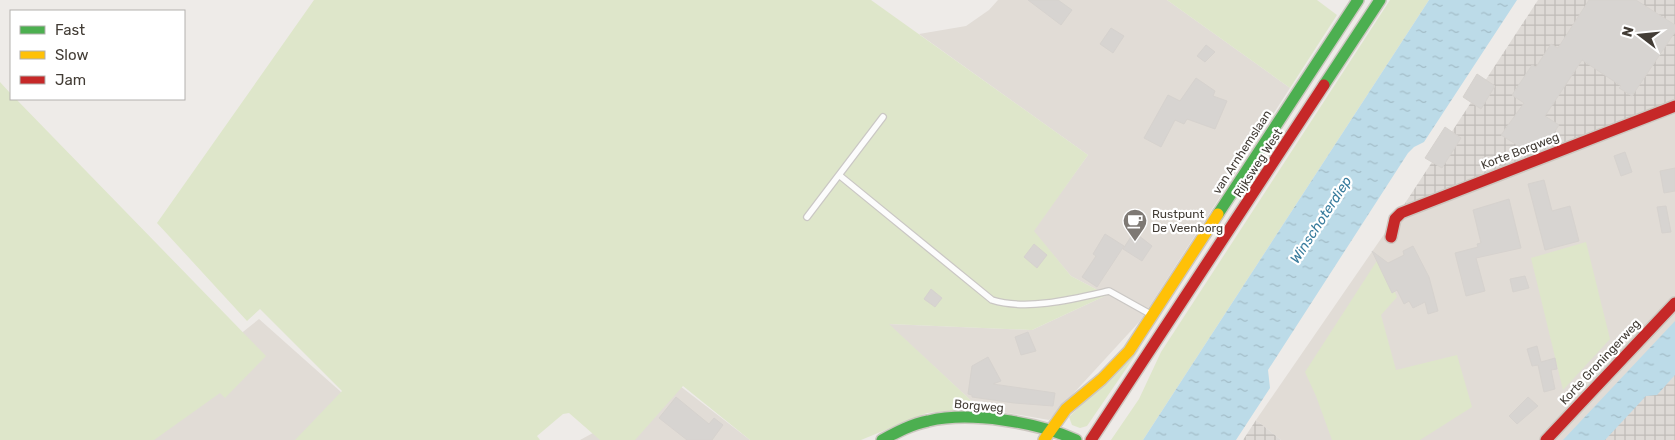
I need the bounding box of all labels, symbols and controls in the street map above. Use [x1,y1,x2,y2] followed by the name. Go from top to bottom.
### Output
[10,10,185,100] legend
[1615,10,1665,60] north arrow
[55,21,85,39] text: Fast
[1618,24,1638,39] text: N
[55,46,88,64] text: Slow
[55,71,86,89] text: Jam
[1210,107,1274,197] street label: van Arnhemslaan
[1231,126,1285,200] street label: Rijksweg West
[1479,130,1561,172] street label: Korte Borgweg
[1286,173,1356,267] water label: Winschoterdiep
[1152,207,1223,235] place label: Rustpunt De Veenborg
[1122,208,1148,242] cafe icon: Rustpunt De Veenborg
[1557,316,1643,408] street label: Korte Groningerweg
[954,397,1004,415] street label: Borgweg

